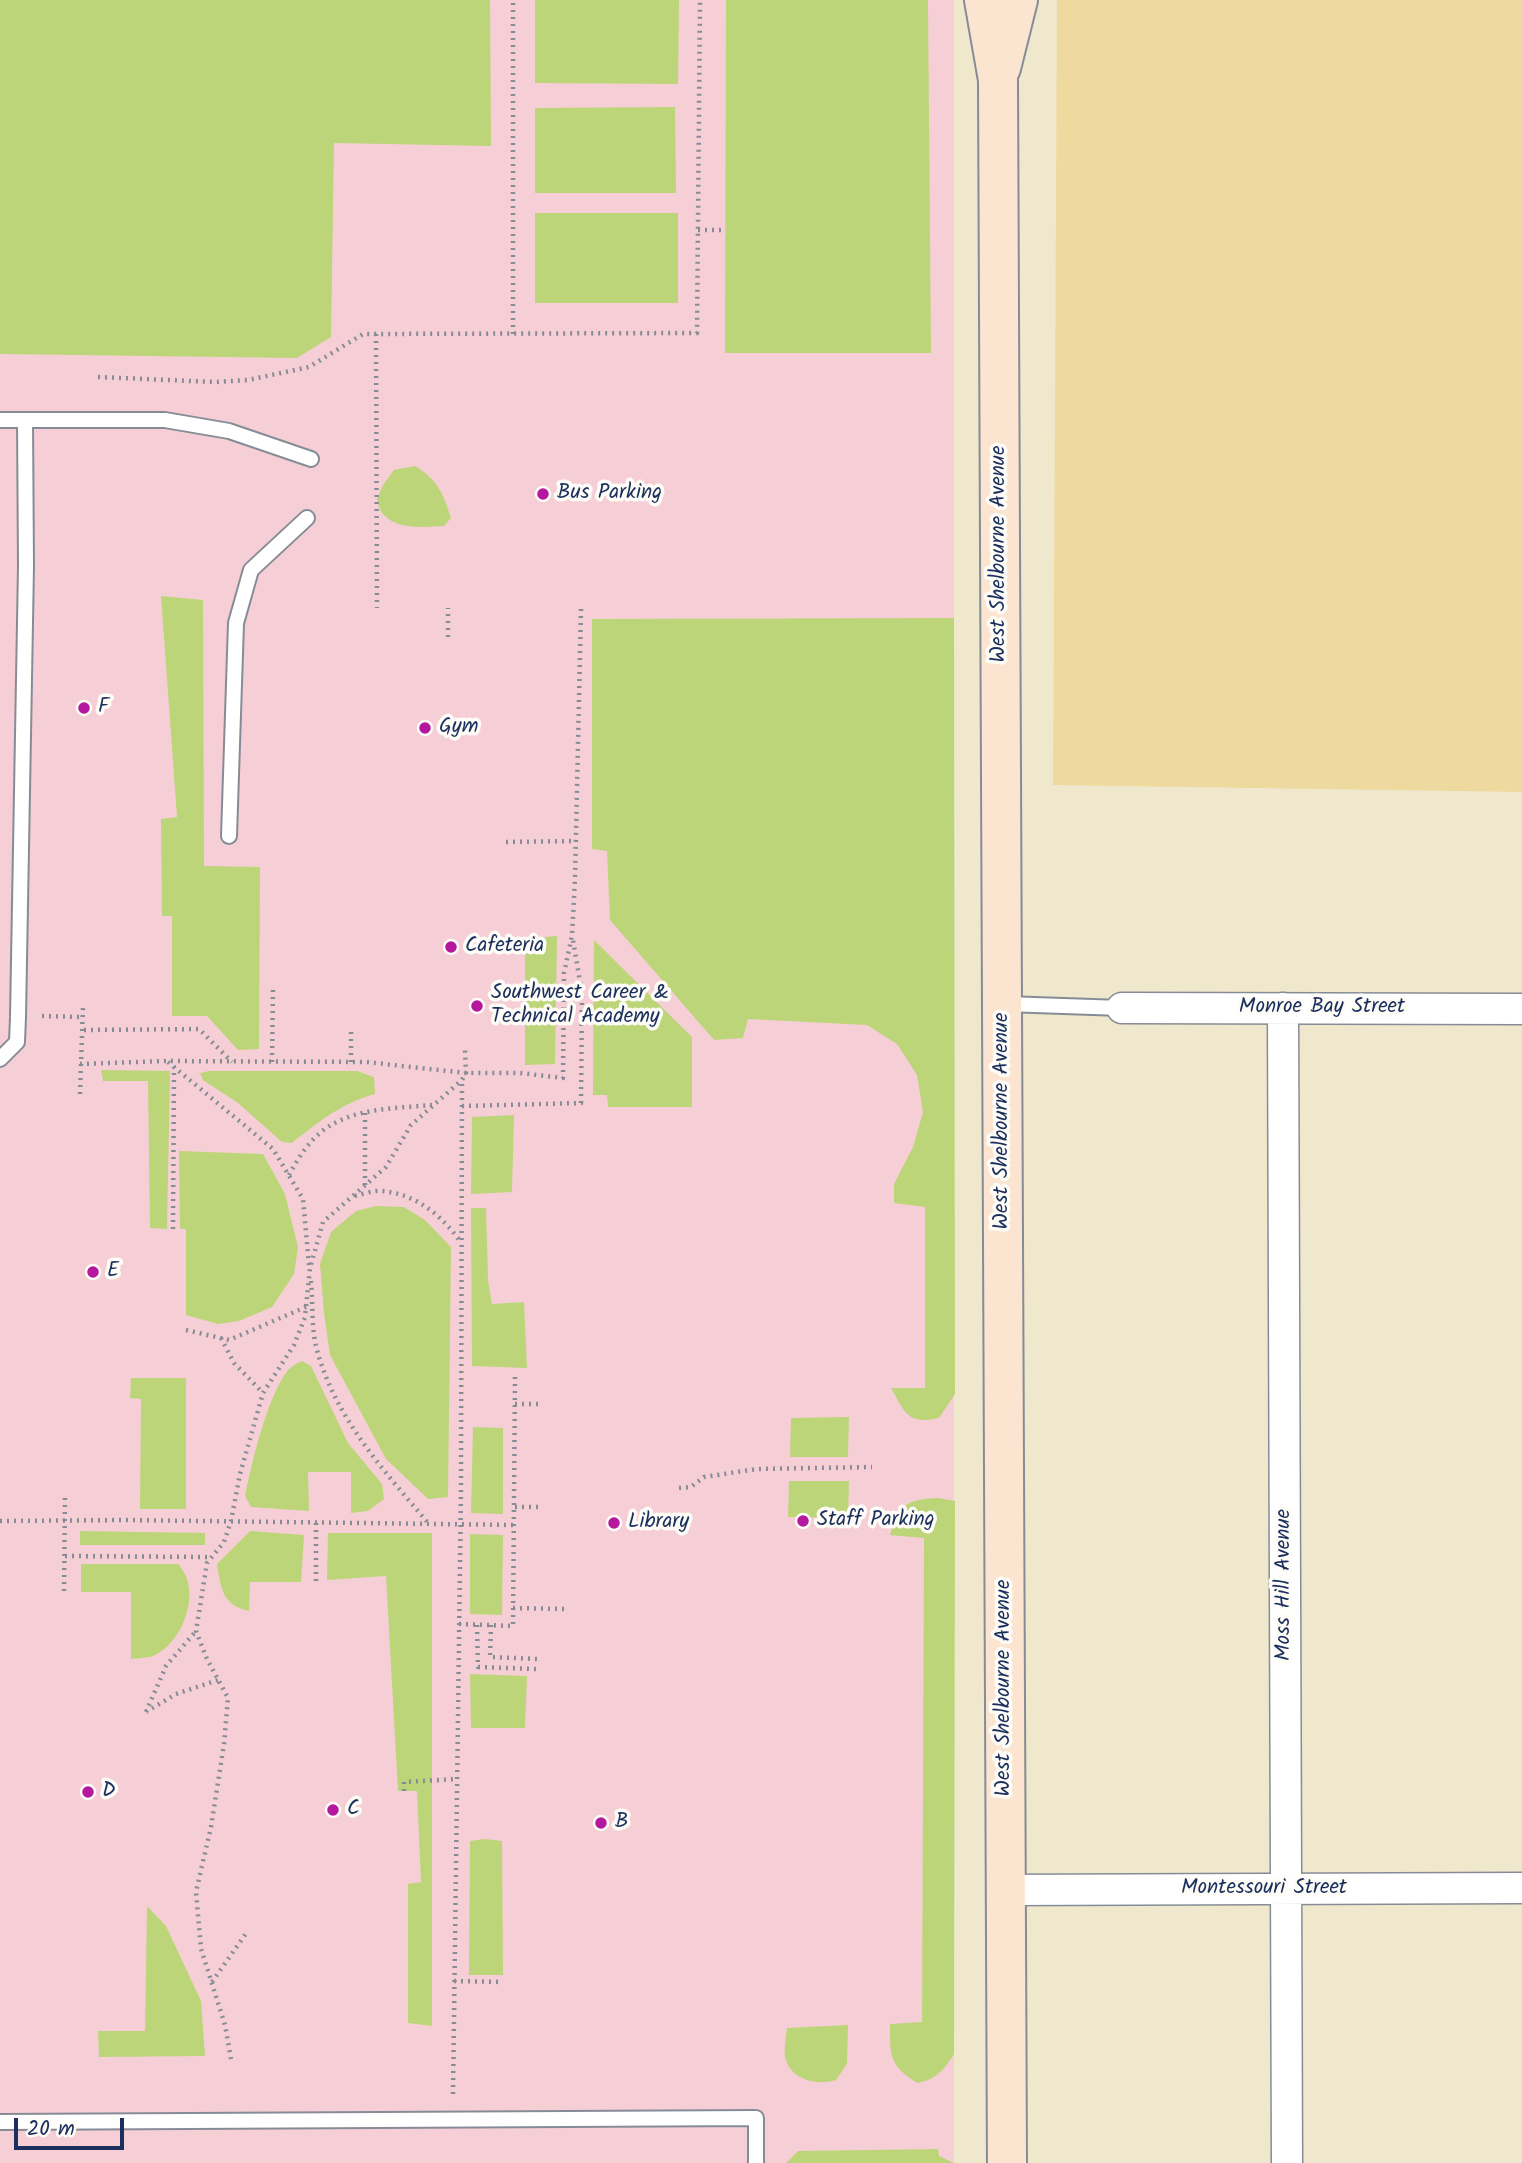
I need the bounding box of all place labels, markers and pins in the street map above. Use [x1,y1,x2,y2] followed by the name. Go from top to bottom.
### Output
[557,481,662,507] place label: Bus Parking
[535,486,551,502] marker: Bus Parking
[98,695,109,721] place label: F
[76,700,92,716] marker: F
[439,715,478,741] place label: Gym
[417,720,433,736] marker: Gym
[465,934,544,960] place label: Cafeteria
[443,939,459,955] marker: Cafeteria
[491,981,669,1031] place label: Southwest Career & Technical Academy
[469,998,485,1014] marker: Southwest Career & Technical Academy
[107,1259,119,1285] place label: E
[85,1264,101,1280] marker: E
[817,1508,935,1534] place label: Staff Parking
[628,1510,689,1536] place label: Library
[795,1513,811,1529] marker: Staff Parking
[606,1515,622,1531] marker: Library
[102,1779,116,1805] place label: D
[80,1784,96,1800] marker: D
[347,1797,360,1823] place label: C
[325,1802,341,1818] marker: C
[615,1810,628,1836] place label: B
[593,1815,609,1831] marker: B

